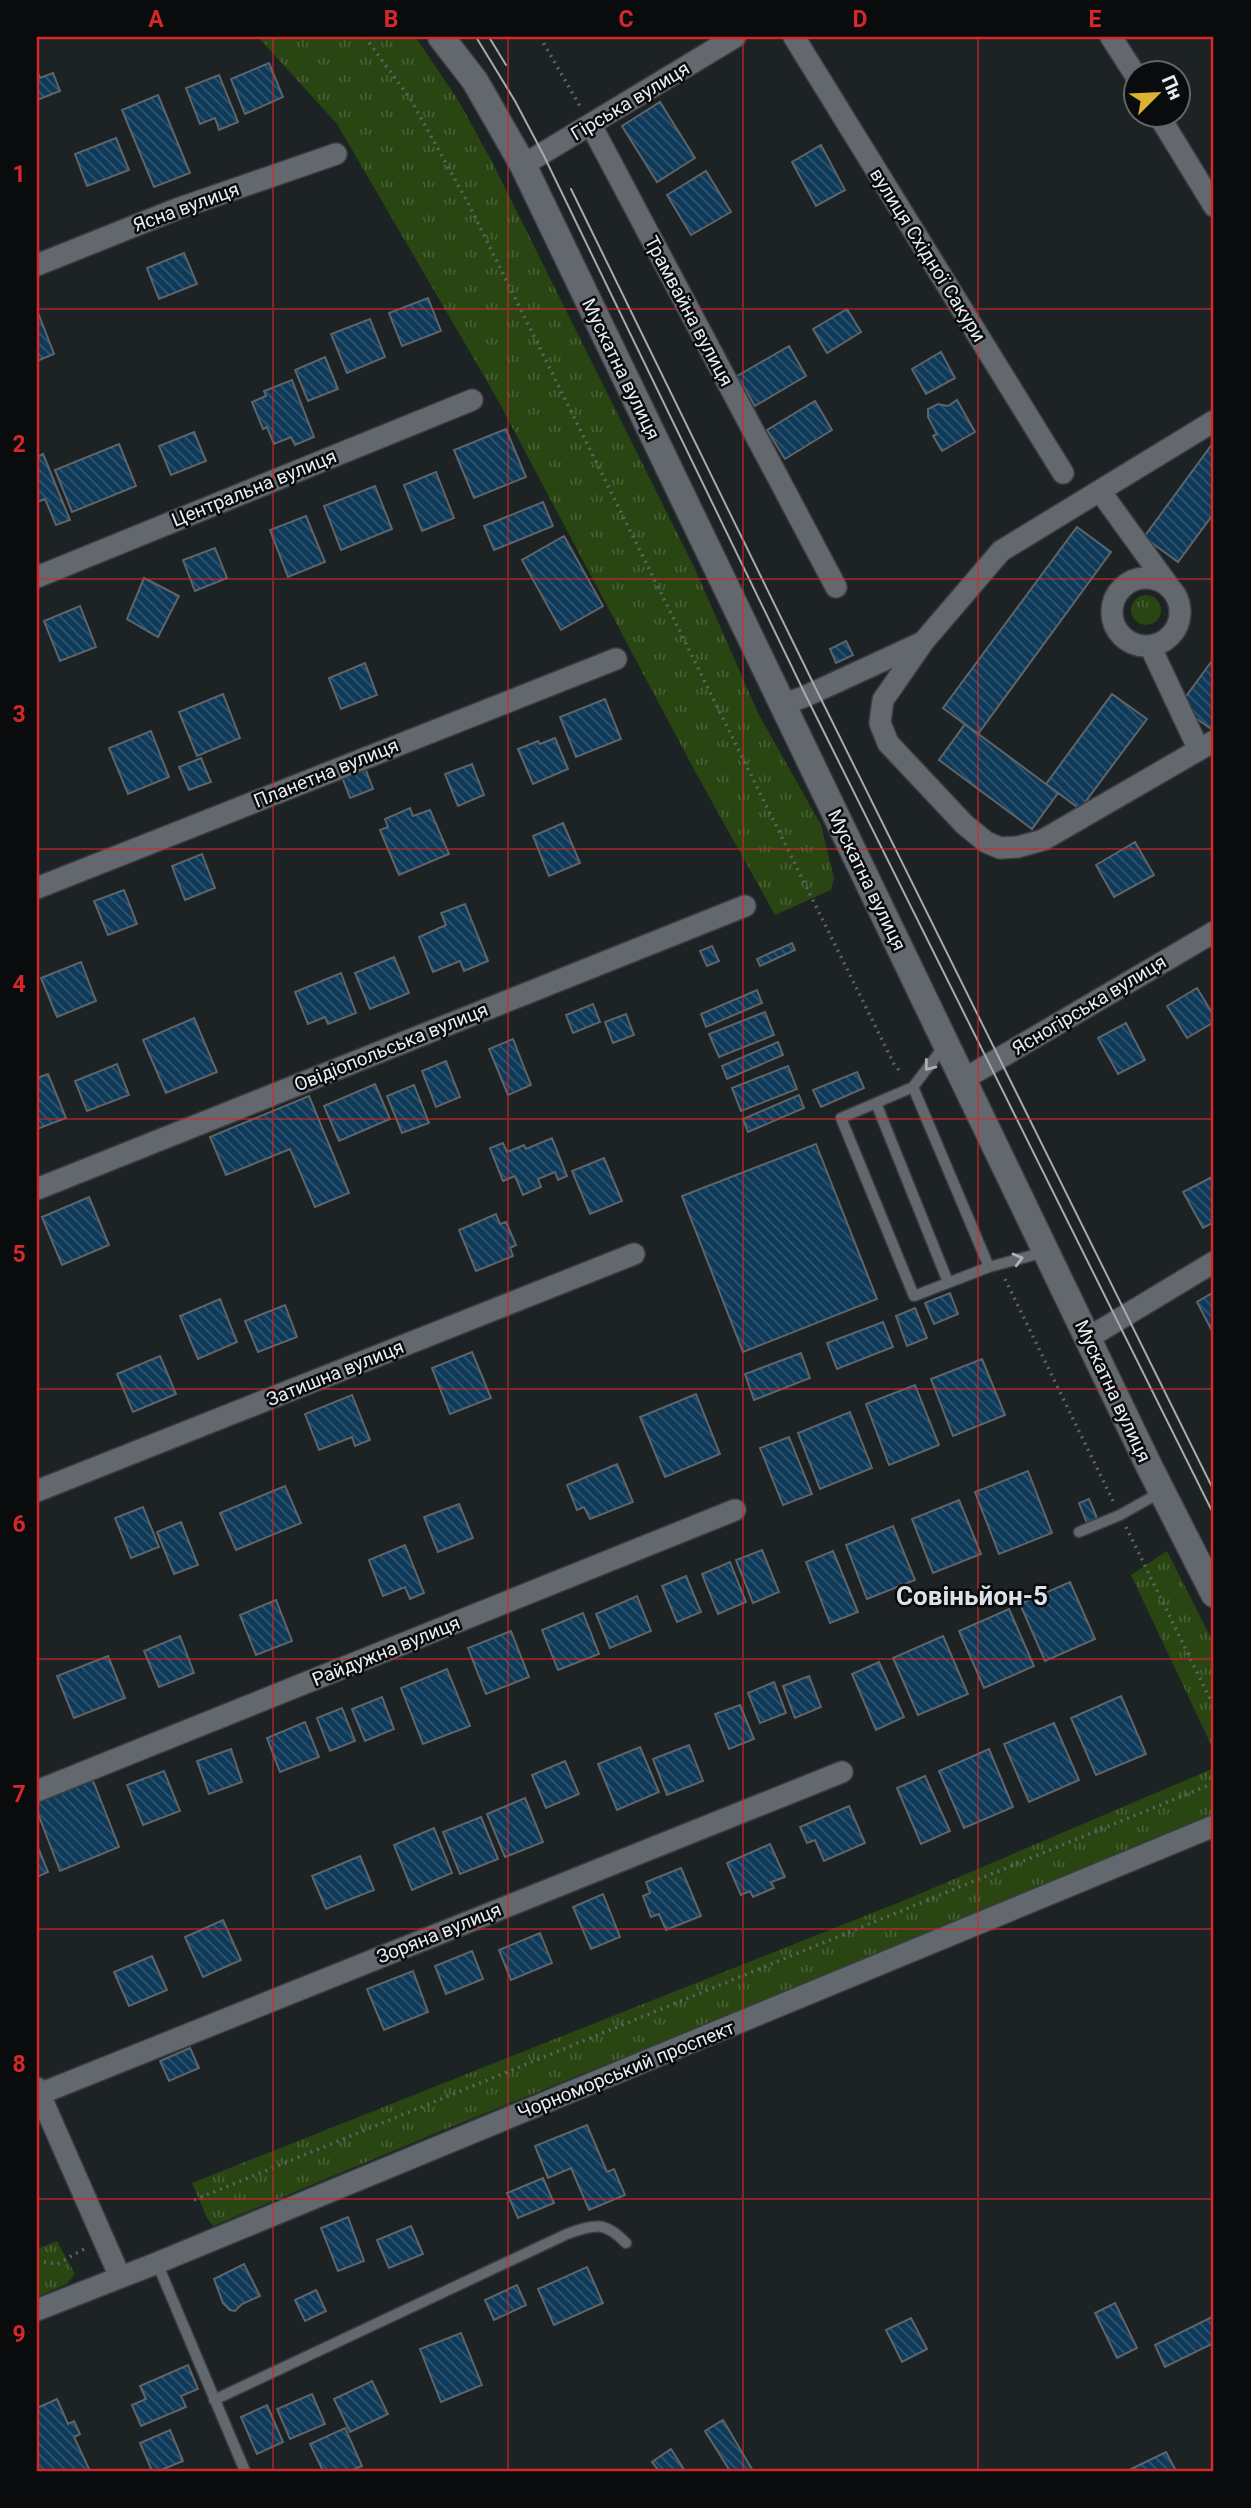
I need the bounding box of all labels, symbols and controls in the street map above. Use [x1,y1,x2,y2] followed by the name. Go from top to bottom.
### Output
[148,6,164,33] text: A
[384,6,398,33] text: B
[618,6,634,33] text: C
[853,6,867,33] text: D
[1089,6,1102,33] text: E
[566,56,694,146] street label: Гірська вулиця
[1122,60,1192,130] north arrow
[1157,72,1187,103] text: Пн
[12,161,26,188] text: 1
[865,164,991,346] street label: вулиця Східної Сакури
[130,177,242,237] street label: Ясна вулиця
[640,232,738,390] street label: Трамвайна вулиця
[577,295,665,443] street label: Мускатна вулиця
[12,431,26,458] text: 2
[168,444,340,532] street label: Центральна вулиця
[12,701,26,728] text: 3
[250,733,402,813] street label: Планетна вулиця
[823,806,911,954] street label: Мускатна вулиця
[1008,950,1170,1060] street label: Ясногірська вулиця
[12,971,26,998] text: 4
[291,998,491,1096] street label: Овідіопольська вулиця
[925,1058,938,1070] one-way arrow
[12,1241,26,1268] text: 5
[1012,1253,1024,1267] one-way arrow
[1070,1316,1156,1466] street label: Мускатна вулиця
[263,1335,407,1411] street label: Затишна вулиця
[12,1511,26,1538] text: 6
[896,1581,1048,1611] district label: Совіньйон-5
[309,1611,463,1691] street label: Райдужна вулиця
[12,1781,26,1808] text: 7
[373,1898,505,1968] street label: Зоряна вулиця
[514,2016,738,2124] street label: Чорноморський проспект
[12,2051,26,2078] text: 8
[12,2321,26,2348] text: 9

